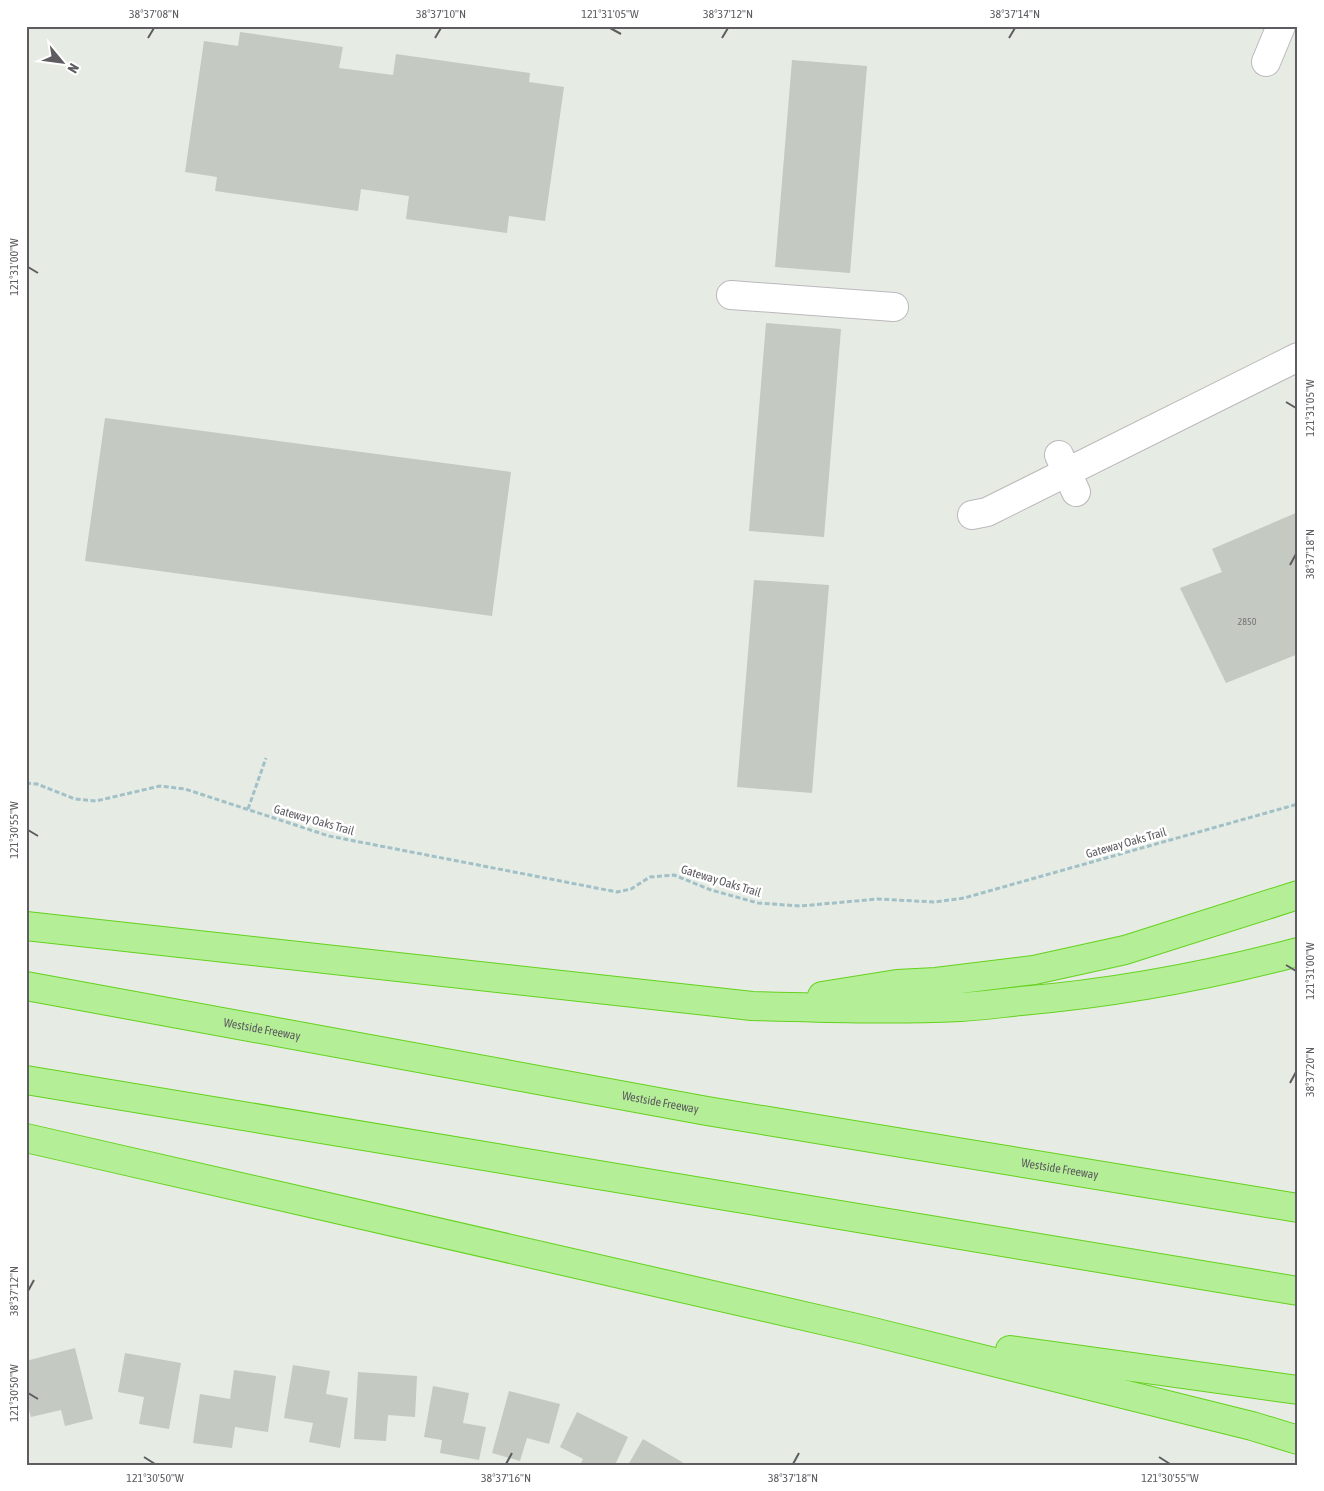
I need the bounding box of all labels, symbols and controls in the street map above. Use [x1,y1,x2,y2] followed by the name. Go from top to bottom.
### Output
[129,7,179,21] text: 38°37'08"N
[416,7,466,21] text: 38°37'10"N
[581,7,639,21] text: 121°31'05"W
[703,7,753,21] text: 38°37'12"N
[990,7,1040,21] text: 38°37'14"N
[38,38,88,88] north arrow
[64,61,82,76] text: N
[7,238,21,296] text: 121°31'00"W
[1303,379,1317,437] text: 121°31'05"W
[1303,529,1317,579] text: 38°37'18"N
[1238,616,1257,627] house number: 2850
[7,801,21,859] text: 121°30'55"W
[272,802,357,838] street label: Gateway Oaks Trail
[1084,825,1169,861] street label: Gateway Oaks Trail
[679,862,763,900] street label: Gateway Oaks Trail
[1303,942,1317,1000] text: 121°31'00"W
[223,1015,302,1043] street label: Westside Freeway
[1303,1047,1317,1097] text: 38°37'20"N
[621,1089,700,1116] street label: Westside Freeway
[1020,1156,1099,1182] street label: Westside Freeway
[7,1266,21,1316] text: 38°37'12"N
[7,1364,21,1422] text: 121°30'50"W
[126,1471,184,1485] text: 121°30'50"W
[481,1471,531,1485] text: 38°37'16"N
[768,1471,818,1485] text: 38°37'18"N
[1141,1471,1199,1485] text: 121°30'55"W

